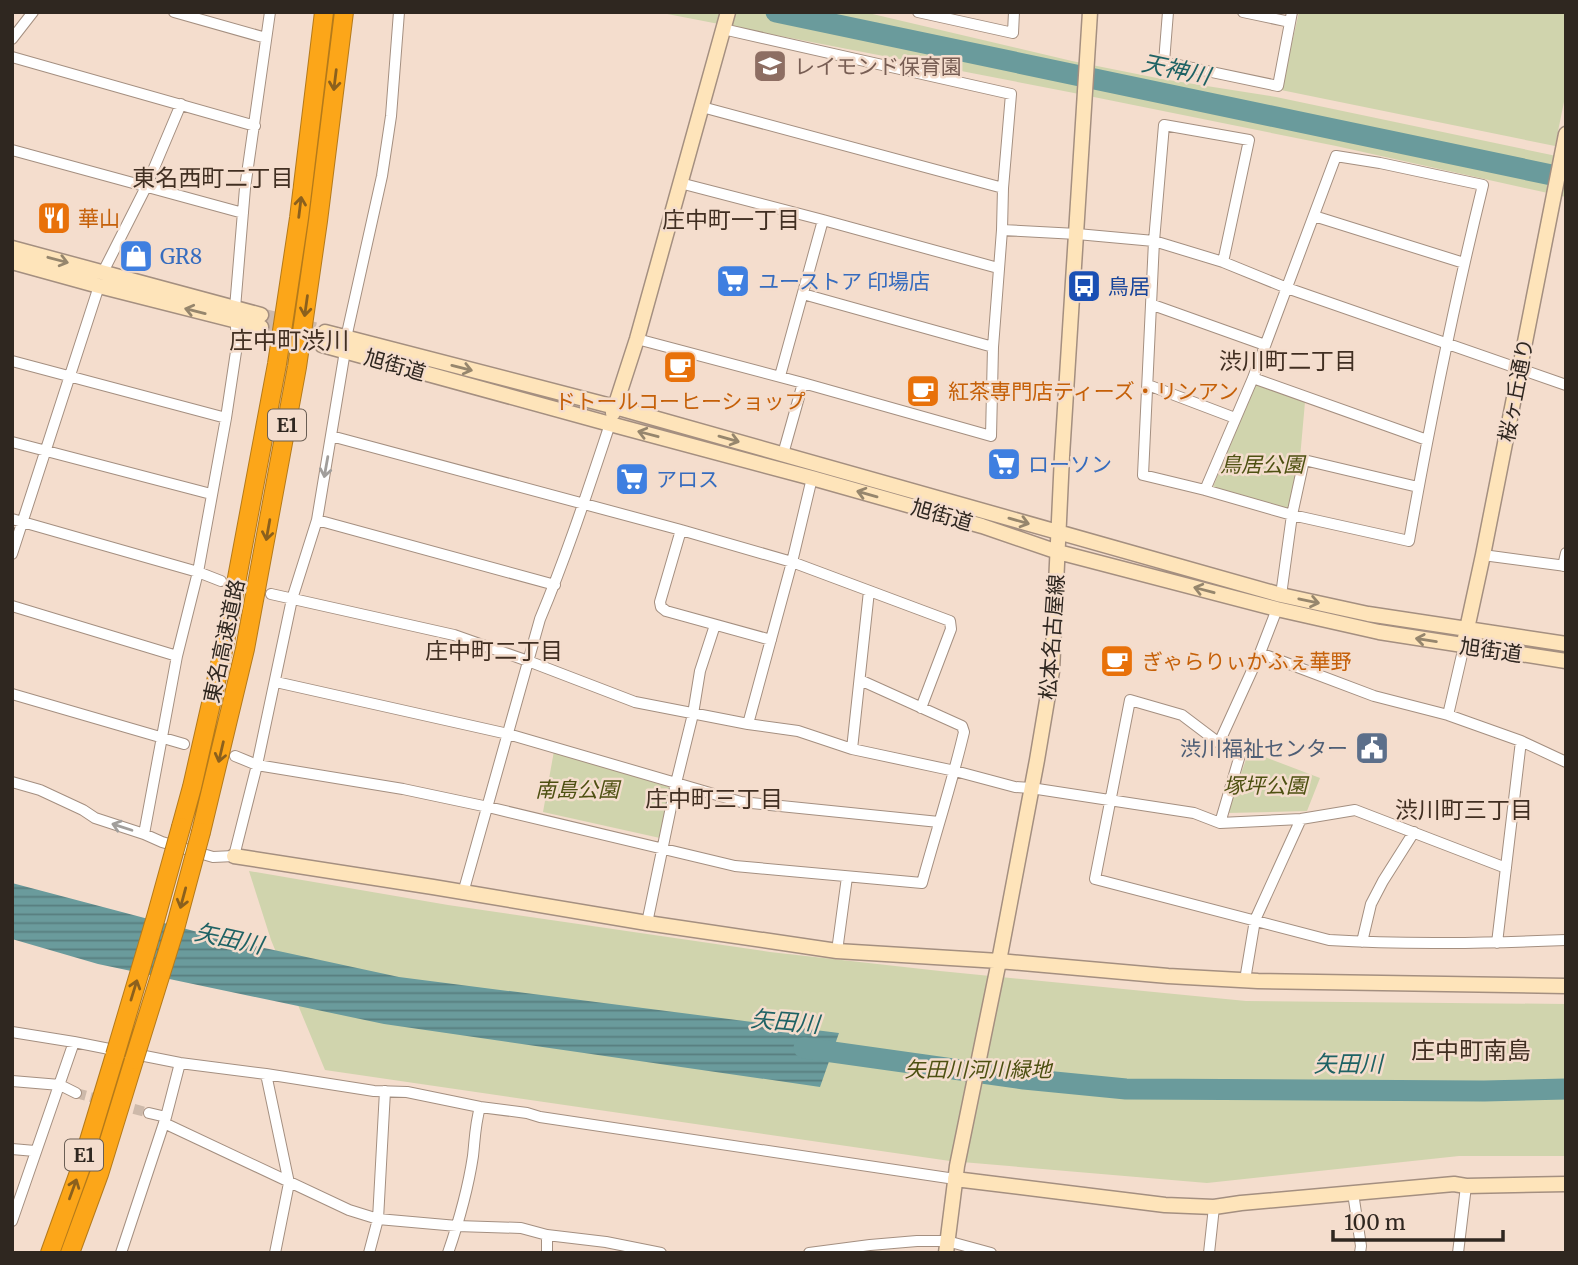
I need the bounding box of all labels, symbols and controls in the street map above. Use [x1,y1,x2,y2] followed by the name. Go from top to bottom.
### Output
[751,47,789,85] school or university icon: レイモンド保育園
[1139,48,1216,91] water label: 天神川
[794,53,962,80] place label: レイモンド保育園
[329,68,342,91] one-way arrow
[133,163,294,192] district label: 東名西町二丁目
[294,196,307,218] one-way arrow
[35,199,73,237] restaurant icon: 華山
[78,205,120,232] place label: 華山
[662,205,800,234] district label: 庄中町一丁目
[117,237,155,275] shop icon: GR8
[160,243,202,270] place label: GR8
[46,254,69,267] one-way arrow
[714,262,752,300] supermarket icon: ユーストア 印場店
[1065,267,1103,305] bus stop icon: 鳥居
[758,268,930,295] place label: ユーストア 印場店
[1108,273,1150,300] place label: 鳥居
[299,294,312,316] one-way arrow
[184,304,207,317] one-way arrow
[229,325,349,356] district label: 庄中町渋川
[1493,336,1539,444] street label: 桜ヶ丘通り
[361,343,429,387] street label: 旭街道
[1219,346,1357,375] district label: 渋川町二丁目
[661,348,699,386] cafe icon: ドトールコーヒーショップ
[450,362,473,375] one-way arrow
[904,372,942,410] cafe icon: 紅茶専門店ティーズ・リンアン
[948,378,1239,405] place label: 紅茶専門店ティーズ・リンアン
[554,388,806,415] place label: ドトールコーヒーショップ
[268,410,306,440] road number: E1
[637,427,659,440] one-way arrow
[718,433,740,446] one-way arrow
[985,445,1023,483] supermarket icon: ローソン
[1028,451,1112,478] place label: ローソン
[1220,451,1307,478] park label: 鳥居公園
[319,455,332,478] one-way arrow
[613,460,651,498] supermarket icon: アロス
[656,466,719,493] place label: アロス
[857,486,879,499] one-way arrow
[908,493,976,537] street label: 旭街道
[1008,515,1030,528] one-way arrow
[261,518,274,541] one-way arrow
[1034,573,1070,701] street label: 松本名古屋線
[198,577,250,705] street label: 東名高速道路
[1193,583,1216,596] one-way arrow
[1297,595,1320,609] one-way arrow
[1458,632,1524,668] street label: 旭街道
[1415,633,1438,646] one-way arrow
[425,636,563,665] district label: 庄中町二丁目
[1098,642,1136,680] cafe icon: ぎゃらりぃかふぇ華野
[1142,648,1352,675] place label: ぎゃらりぃかふぇ華野
[1353,729,1391,767] public building icon: 渋川福祉センター
[1180,735,1348,762] place label: 渋川福祉センター
[213,740,227,763] one-way arrow
[1223,772,1310,799] park label: 塚坪公園
[535,776,622,803] park label: 南島公園
[645,784,783,813] district label: 庄中町三丁目
[1395,795,1533,824] district label: 渋川町三丁目
[111,819,133,832] one-way arrow
[176,887,189,909] one-way arrow
[192,917,269,960] water label: 矢田川
[129,979,142,1001] one-way arrow
[749,1004,824,1039] water label: 矢田川
[1411,1035,1531,1066] district label: 庄中町南島
[1314,1049,1386,1078] water label: 矢田川
[905,1056,1053,1083] park label: 矢田川河川緑地
[65,1140,103,1170] road number: E1
[68,1178,80,1200] one-way arrow
[1333,1198,1503,1242] scale bar
[1344,1209,1406,1236] text: 100 m

